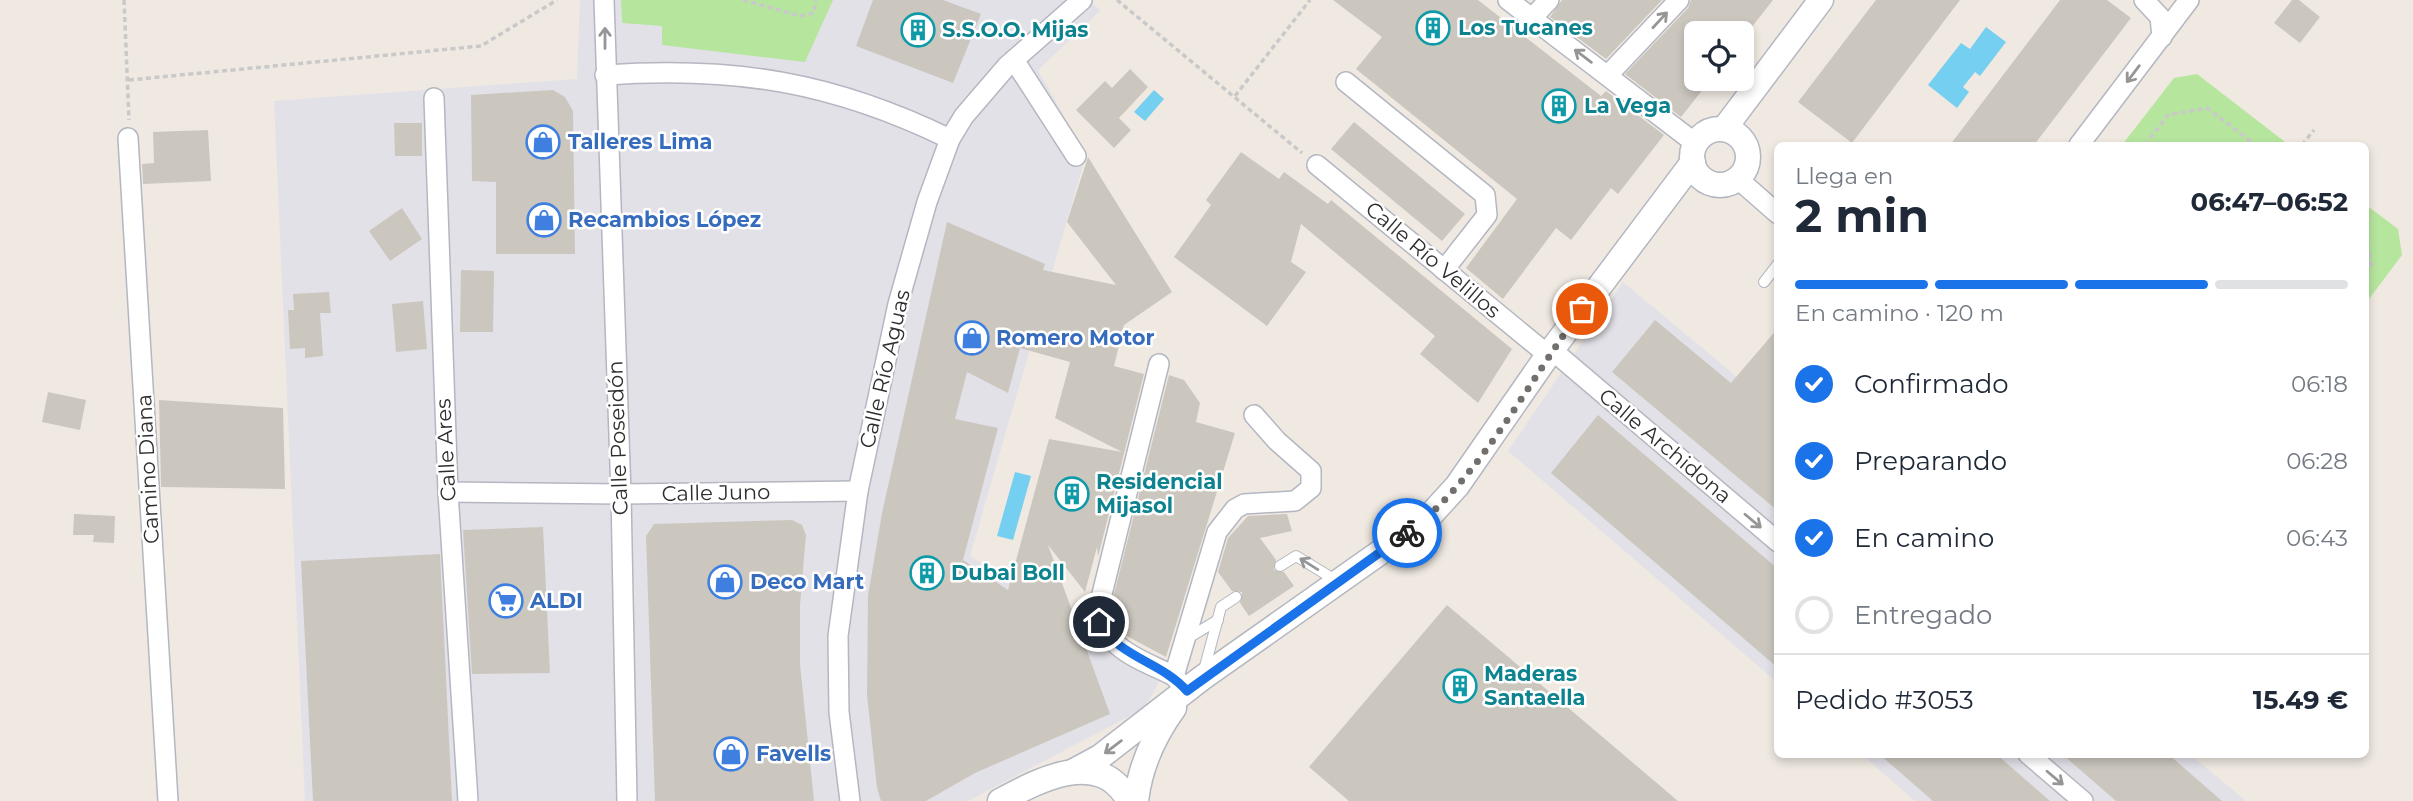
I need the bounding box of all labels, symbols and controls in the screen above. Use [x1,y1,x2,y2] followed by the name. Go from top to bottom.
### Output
[1414,9,1452,47] building icon: Los Tucanes
[899,11,937,49] building icon: S.S.O.O. Mijas
[1652,12,1669,29] one-way arrow
[1458,15,1593,40] place label: Los Tucanes
[942,17,1089,42] place label: S.S.O.O. Mijas
[1684,21,1754,91] map controls
[1684,21,1754,91] button: locate
[598,26,611,49] one-way arrow
[1575,49,1593,64] one-way arrow
[2126,64,2141,83] one-way arrow
[1540,87,1578,125] building icon: La Vega
[1584,93,1671,118] place label: La Vega
[524,123,562,161] shop icon: Talleres Lima
[568,129,712,154] place label: Talleres Lima
[1795,162,1893,190] text: Llega en
[2191,186,2348,218] text: 06:47–06:52
[1795,187,1929,244] text: 2 min
[1361,196,1506,323] street label: Calle Río Velillos
[525,201,563,239] shop icon: Recambios López
[568,207,761,232] place label: Recambios López
[1552,279,1612,339] pin
[854,287,915,451] street label: Calle Río Aguas
[1563,290,1601,328] icon: bag
[1795,299,2004,327] text: En camino · 120 m
[953,319,991,357] shop icon: Romero Motor
[996,325,1155,350] place label: Romero Motor
[602,360,633,516] street label: Calle Poseidón
[1795,365,1833,403] icon: check
[1854,368,2009,400] text: Confirmado
[2291,370,2348,398] text: 06:18
[1594,383,1737,508] street label: Calle Archidona
[131,394,164,545] street label: Camino Diana
[430,398,461,502] street label: Calle Ares
[1795,442,1833,480] icon: check
[1854,445,2007,477] text: Preparando
[2286,447,2348,475] text: 06:28
[1096,469,1222,518] place label: Residencial Mijasol
[1053,475,1091,513] building icon: Residencial Mijasol
[661,479,771,506] street label: Calle Juno
[1372,498,1442,568] courier
[1744,513,1762,529] one-way arrow
[1388,514,1426,552] icon: bike
[1795,519,1833,557] icon: check
[1854,522,1994,554] text: En camino
[2286,524,2348,552] text: 06:43
[908,554,946,592] building icon: Dubai Boll
[1300,556,1319,571] one-way arrow
[951,560,1065,585] place label: Dubai Boll
[706,563,744,601] shop icon: Deco Mart
[750,569,864,594] place label: Deco Mart
[487,582,525,620] supermarket icon: ALDI
[529,588,583,613] place label: ALDI
[1069,592,1129,652] pin
[1854,599,1992,631] text: Entregado
[1080,603,1118,641] icon: home
[1484,661,1586,710] place label: Maderas Santaella
[1441,667,1479,705] building icon: Maderas Santaella
[1795,684,1974,716] text: Pedido #3053
[2253,684,2348,716] text: 15.49 €
[712,735,750,773] shop icon: Favells
[1104,739,1122,754] one-way arrow
[756,741,831,766] place label: Favells
[2046,770,2064,786] one-way arrow

